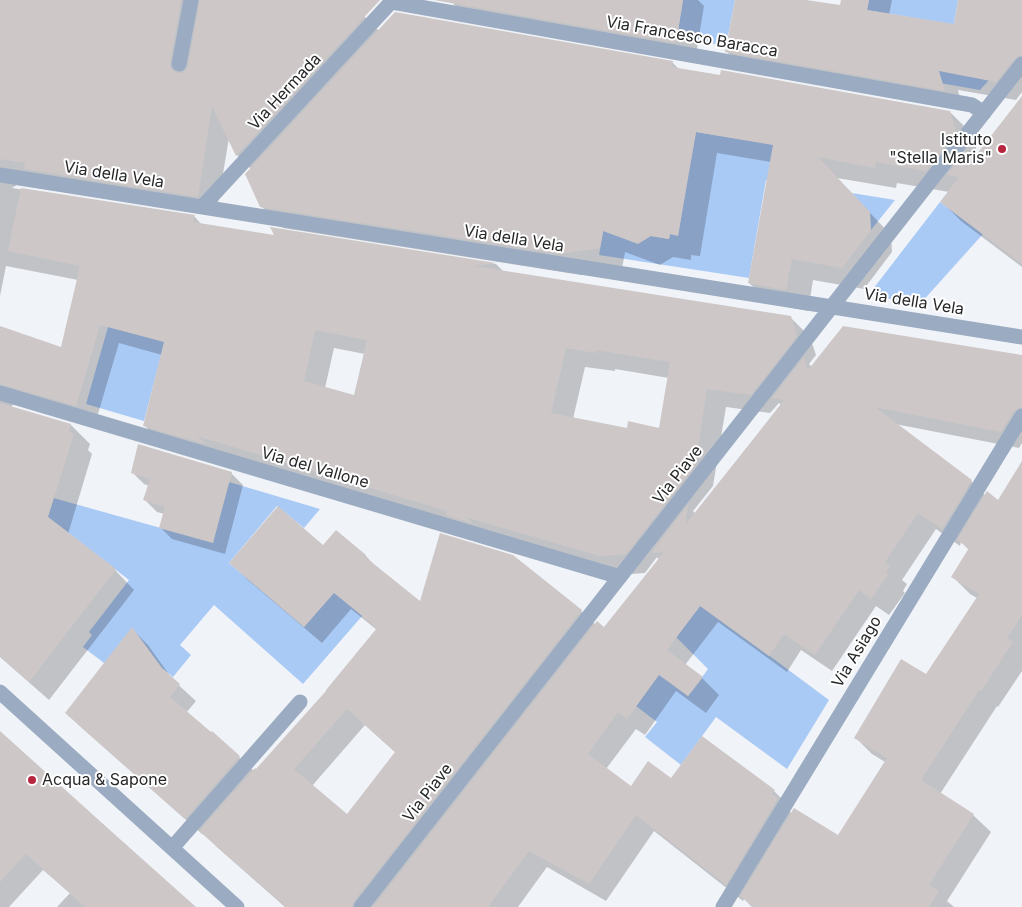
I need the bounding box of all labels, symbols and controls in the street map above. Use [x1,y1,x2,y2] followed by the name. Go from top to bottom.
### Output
[605,12,779,62] street label: Via Francesco Baracca
[245,50,325,134] street label: Via Hermada
[889,130,992,168] place label: Istituto "Stella Maris"
[996,143,1008,155] marker: Istituto "Stella Maris"
[63,158,165,192] street label: Via della Vela
[463,222,565,256] street label: Via della Vela
[863,285,965,319] street label: Via della Vela
[649,442,707,508] street label: Via Piave
[259,443,371,493] street label: Via del Vallone
[828,613,886,691] street label: Via Asiago
[399,760,457,826] street label: Via Piave
[42,770,167,790] place label: Acqua & Sapone
[26,774,38,786] marker: Acqua & Sapone

